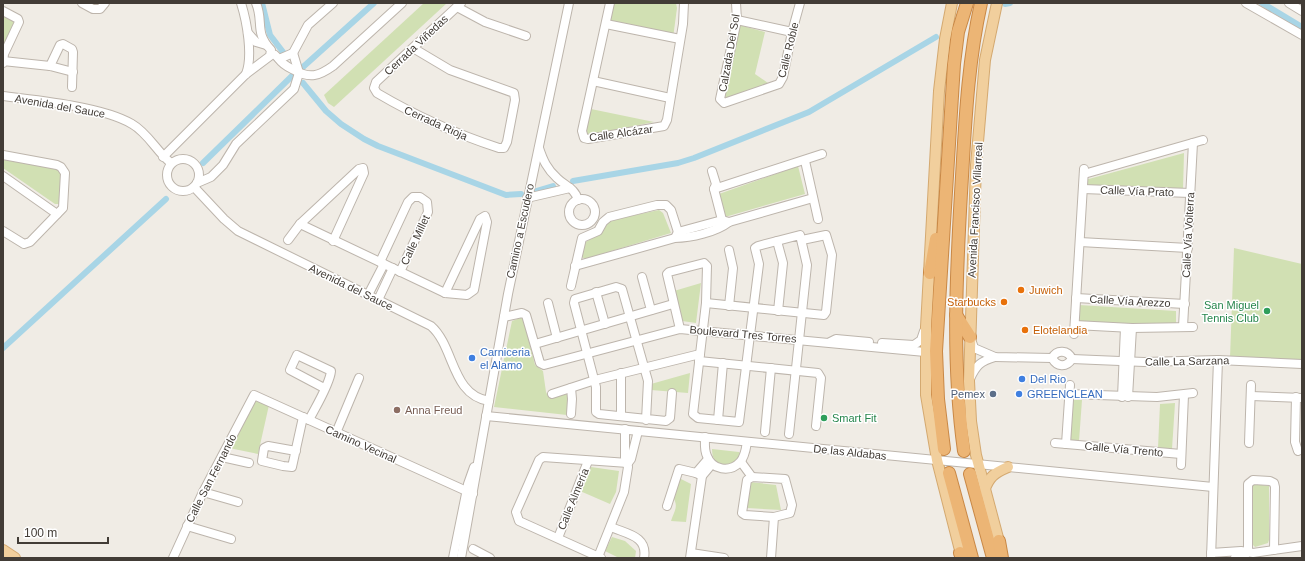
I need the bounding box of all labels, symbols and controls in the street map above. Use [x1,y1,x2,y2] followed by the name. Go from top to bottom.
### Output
[382,12,451,77] street label: Cerrada Viñedas
[716,13,742,93] street label: Calzada Del Sol
[775,21,801,79] street label: Calle Roble
[14,92,106,120] street label: Avenida del Sauce
[403,104,470,143] street label: Cerrada Rioja
[588,123,654,143] street label: Calle Alcázar
[965,142,985,278] street label: Avenida Francisco Villarreal
[504,183,536,279] street label: Camino a Escudero
[1100,184,1174,198] street label: Calle Vía Prato
[1180,191,1196,278] street label: Calle Vía Volterra
[398,213,432,267] street label: Calle Millet
[307,262,395,312] street label: Avenida del Sauce
[1029,284,1063,296] place label: Juwich
[1016,285,1026,295] marker: Juwich
[1089,293,1171,309] street label: Calle Vía Arezzo
[947,296,996,308] place label: Starbucks
[999,297,1009,307] marker: Starbucks
[1202,299,1259,324] place label: San Miguel Tennis Club
[1262,306,1272,316] marker: San Miguel Tennis Club
[689,323,798,345] street label: Boulevard Tres Torres
[1033,324,1088,336] place label: Elotelandia
[1020,325,1030,335] marker: Elotelandia
[480,346,531,371] place label: Carniceria el Alamo
[467,353,477,363] marker: Carniceria el Alamo
[1145,354,1230,368] street label: Calle La Sarzana
[1030,373,1066,385] place label: Del Rio
[1017,374,1027,384] marker: Del Rio
[951,388,985,400] place label: Pemex
[1027,388,1103,400] place label: GREENCLEAN
[988,389,998,399] marker: Pemex
[1014,389,1024,399] marker: GREENCLEAN
[405,404,462,416] place label: Anna Freud
[392,405,402,415] marker: Anna Freud
[832,412,877,424] place label: Smart Fit
[819,413,829,423] marker: Smart Fit
[324,423,398,465] street label: Camino Vecinal
[183,432,239,524] street label: Calle San Fernando
[1084,440,1164,458] street label: Calle Vía Trento
[813,442,888,462] street label: De las Aldabas
[555,466,591,532] street label: Calle Almería
[18,519,108,545] scale bar
[24,526,57,540] text: 100 m

